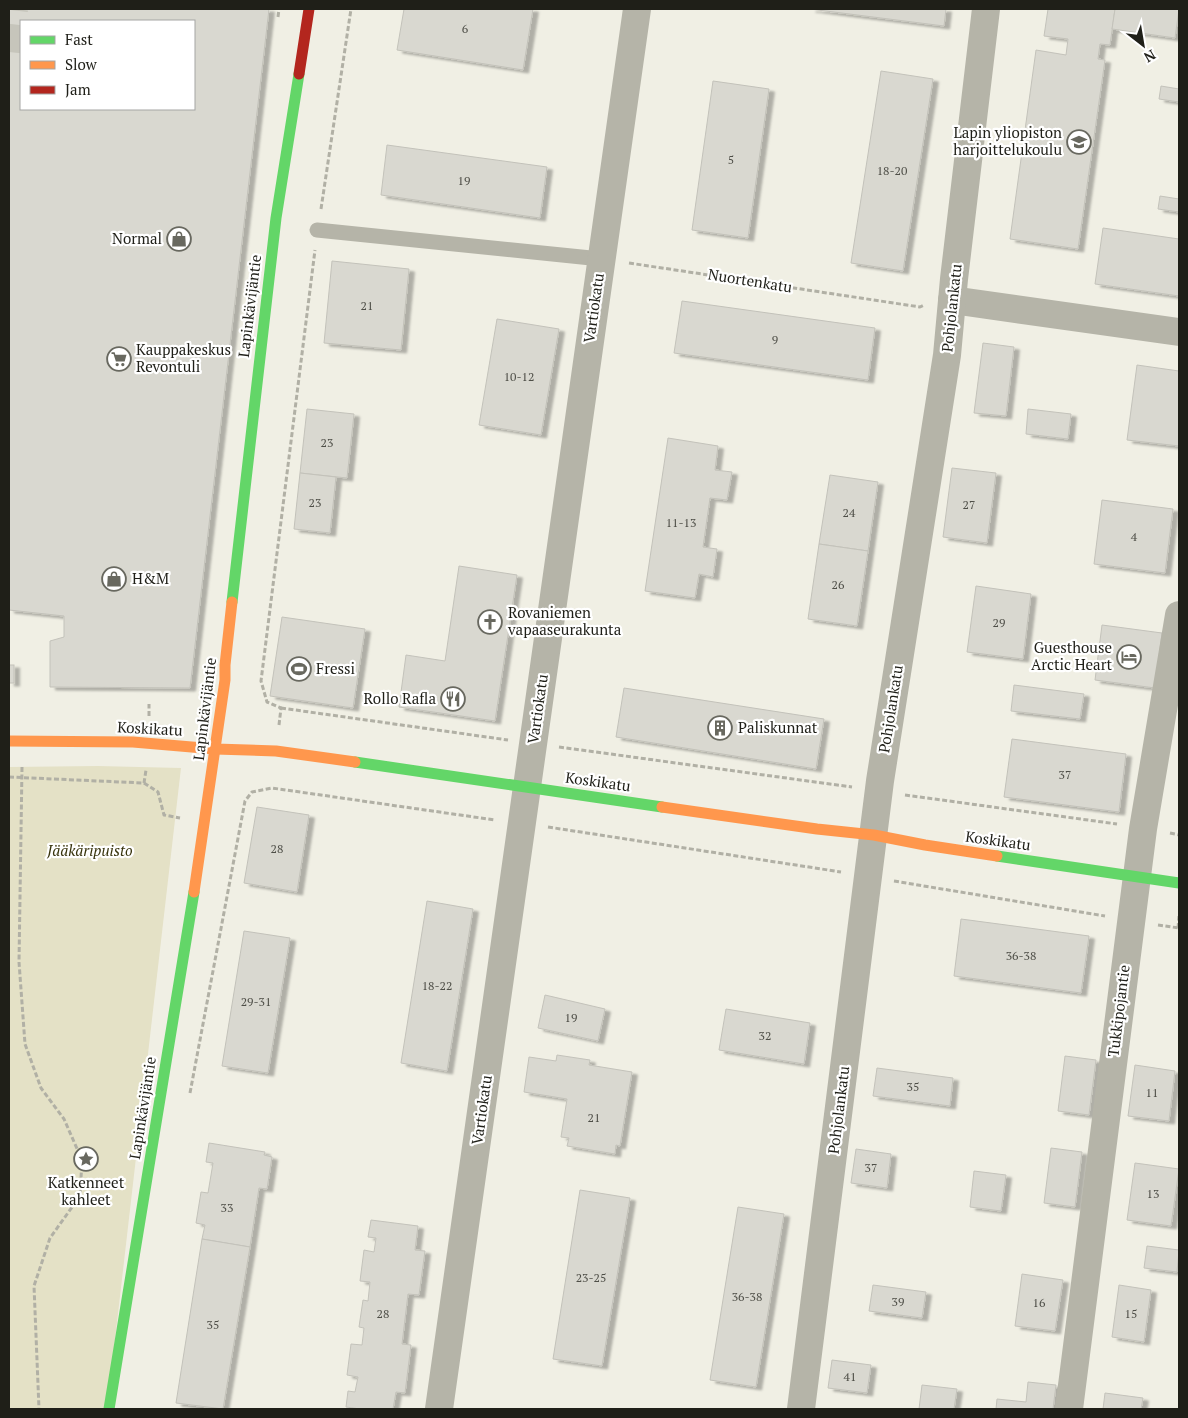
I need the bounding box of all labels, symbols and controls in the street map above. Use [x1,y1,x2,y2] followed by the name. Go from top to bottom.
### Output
[20,20,195,110] legend
[1118,20,1168,70] north arrow
[462,21,469,36] house number: 6
[65,29,93,49] text: Fast
[1140,46,1159,68] text: N
[65,54,98,74] text: Slow
[65,79,91,99] text: Jam
[953,122,1062,159] place label: Lapin yliopiston harjoittelukoulu
[1066,129,1092,155] school or university icon: Lapin yliopiston harjoittelukoulu
[728,152,734,167] house number: 5
[877,163,907,178] house number: 18-20
[458,173,470,188] house number: 19
[166,226,192,252] shop icon: Normal
[112,228,162,248] place label: Normal
[233,253,265,359] street label: Lapinkävijäntie
[936,262,966,353] street label: Pohjolankatu
[707,263,794,297] street label: Nuortenkatu
[578,271,608,344] street label: Vartiokatu
[361,298,373,313] house number: 21
[772,332,778,347] house number: 9
[136,339,231,376] place label: Kauppakeskus Revontuli
[106,346,132,372] supermarket icon: Kauppakeskus Revontuli
[504,369,534,384] house number: 10-12
[321,435,333,450] house number: 23
[309,495,321,510] house number: 23
[963,497,975,512] house number: 27
[843,505,856,520] house number: 24
[666,515,696,530] house number: 11-13
[1131,529,1138,544] house number: 4
[101,566,127,592] shop icon: H&M
[132,568,169,588] place label: H&M
[832,577,845,592] house number: 26
[507,602,622,639] place label: Rovaniemen vapaaseurakunta
[477,609,503,635] church icon: Rovaniemen vapaaseurakunta
[993,615,1005,630] house number: 29
[1031,637,1112,674] place label: Guesthouse Arctic Heart
[1116,644,1142,670] hotel icon: Guesthouse Arctic Heart
[188,656,220,762] street label: Lapinkävijäntie
[286,656,312,682] sports icon: Fressi
[316,658,355,678] place label: Fressi
[873,663,907,754] street label: Pohjolankatu
[522,672,552,745] street label: Vartiokatu
[440,686,466,712] restaurant icon: Rollo Rafla
[364,688,436,708] place label: Rollo Rafla
[707,715,733,741] building icon: Paliskunnat
[117,716,184,740] street label: Koskikatu
[738,717,818,737] place label: Paliskunnat
[564,767,632,796] street label: Koskikatu
[1059,767,1071,782] house number: 37
[964,826,1032,855] street label: Koskikatu
[46,840,133,860] park label: Jääkäripuisto
[271,841,283,856] house number: 28
[1006,948,1036,963] house number: 36-38
[1102,964,1134,1058] street label: Tukkipojantie
[422,978,452,993] house number: 18-22
[241,994,271,1009] house number: 29-31
[565,1010,577,1025] house number: 19
[759,1028,771,1043] house number: 32
[124,1055,160,1161] street label: Lapinkävijäntie
[823,1064,853,1155] street label: Pohjolankatu
[466,1073,496,1146] street label: Vartiokatu
[907,1079,919,1094] house number: 35
[1146,1085,1158,1100] house number: 11
[588,1110,600,1125] house number: 21
[73,1146,99,1172] place icon: Katkenneet kahleet
[865,1160,877,1175] house number: 37
[48,1172,125,1209] place label: Katkenneet kahleet
[1147,1186,1159,1201] house number: 13
[221,1200,233,1215] house number: 33
[576,1270,606,1285] house number: 23-25
[732,1289,762,1304] house number: 36-38
[892,1294,904,1309] house number: 39
[1033,1295,1046,1310] house number: 16
[377,1306,389,1321] house number: 28
[1125,1306,1137,1321] house number: 15
[207,1317,219,1332] house number: 35
[844,1369,856,1384] house number: 41

